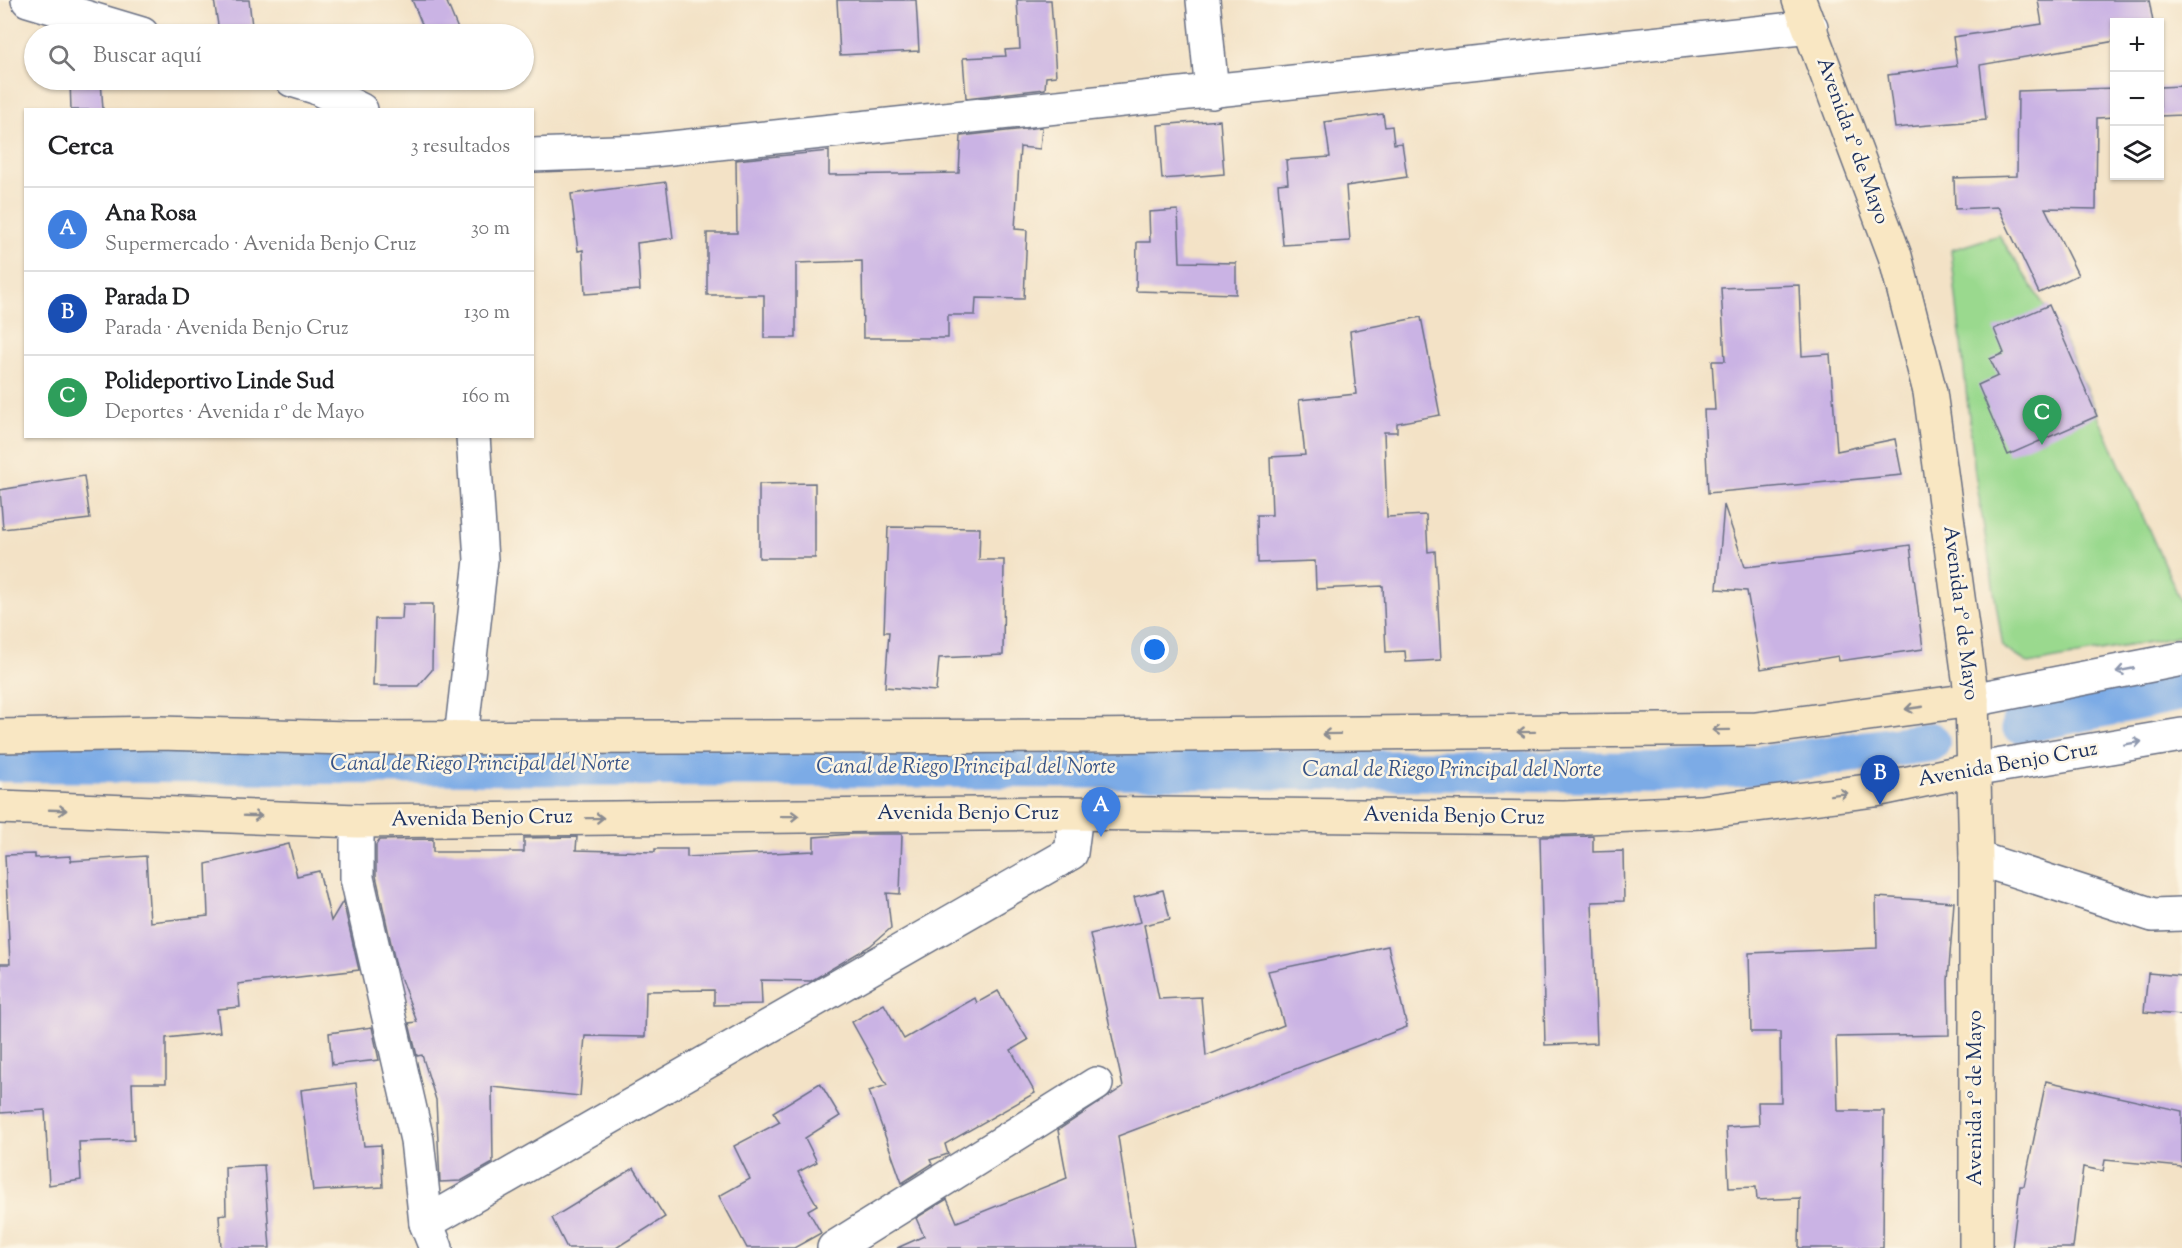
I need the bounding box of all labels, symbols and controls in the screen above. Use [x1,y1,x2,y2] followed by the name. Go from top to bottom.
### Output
[2110,18,2164,180] map controls
[2110,18,2164,72] button: +
[24,24,534,90] search box
[45,41,78,74] icon: search
[93,41,202,73] text: Buscar aquí
[1808,53,1896,229] street label: Avenida 1º de Mayo
[2110,72,2164,126] button: −
[2110,126,2164,180] button: layers
[48,129,114,166] text: Cerca
[410,133,510,162] text: 3 resultados
[105,199,197,231] text: Ana Rosa
[59,215,76,244] text: A
[471,215,510,244] text: 30 m
[105,231,416,260] text: Supermercado · Avenida Benjo Cruz
[105,283,190,315] text: Parada D
[61,299,74,328] text: B
[464,299,510,328] text: 130 m
[105,315,349,344] text: Parada · Avenida Benjo Cruz
[105,367,334,399] text: Polideportivo Linde Sud
[59,383,76,412] text: C
[462,383,510,412] text: 160 m
[2022,396,2062,445] pin: C
[105,399,364,428] text: Deportes · Avenida 1º de Mayo
[1934,524,1986,702] street label: Avenida 1º de Mayo
[1140,635,1169,664] your location
[2115,665,2135,676] one-way arrow
[1905,703,1925,714] one-way arrow
[1711,724,1731,736] one-way arrow
[1516,726,1536,738] one-way arrow
[1321,728,1341,739] one-way arrow
[1916,734,2100,796] street label: Avenida Benjo Cruz
[2123,737,2143,748] one-way arrow
[330,749,630,781] water label: Canal de Riego Principal del Norte
[816,752,1116,784] water label: Canal de Riego Principal del Norte
[1302,755,1602,787] water label: Canal de Riego Principal del Norte
[1860,756,1900,805] pin: B
[1082,788,1120,837] pin: A
[1828,789,1848,800] one-way arrow
[877,799,1059,829] street label: Avenida Benjo Cruz
[1363,800,1545,834] street label: Avenida Benjo Cruz
[391,802,573,836] street label: Avenida Benjo Cruz
[48,804,68,815] one-way arrow
[780,810,800,822] one-way arrow
[243,811,263,822] one-way arrow
[585,812,605,824] one-way arrow
[1961,1010,1991,1186] street label: Avenida 1º de Mayo

